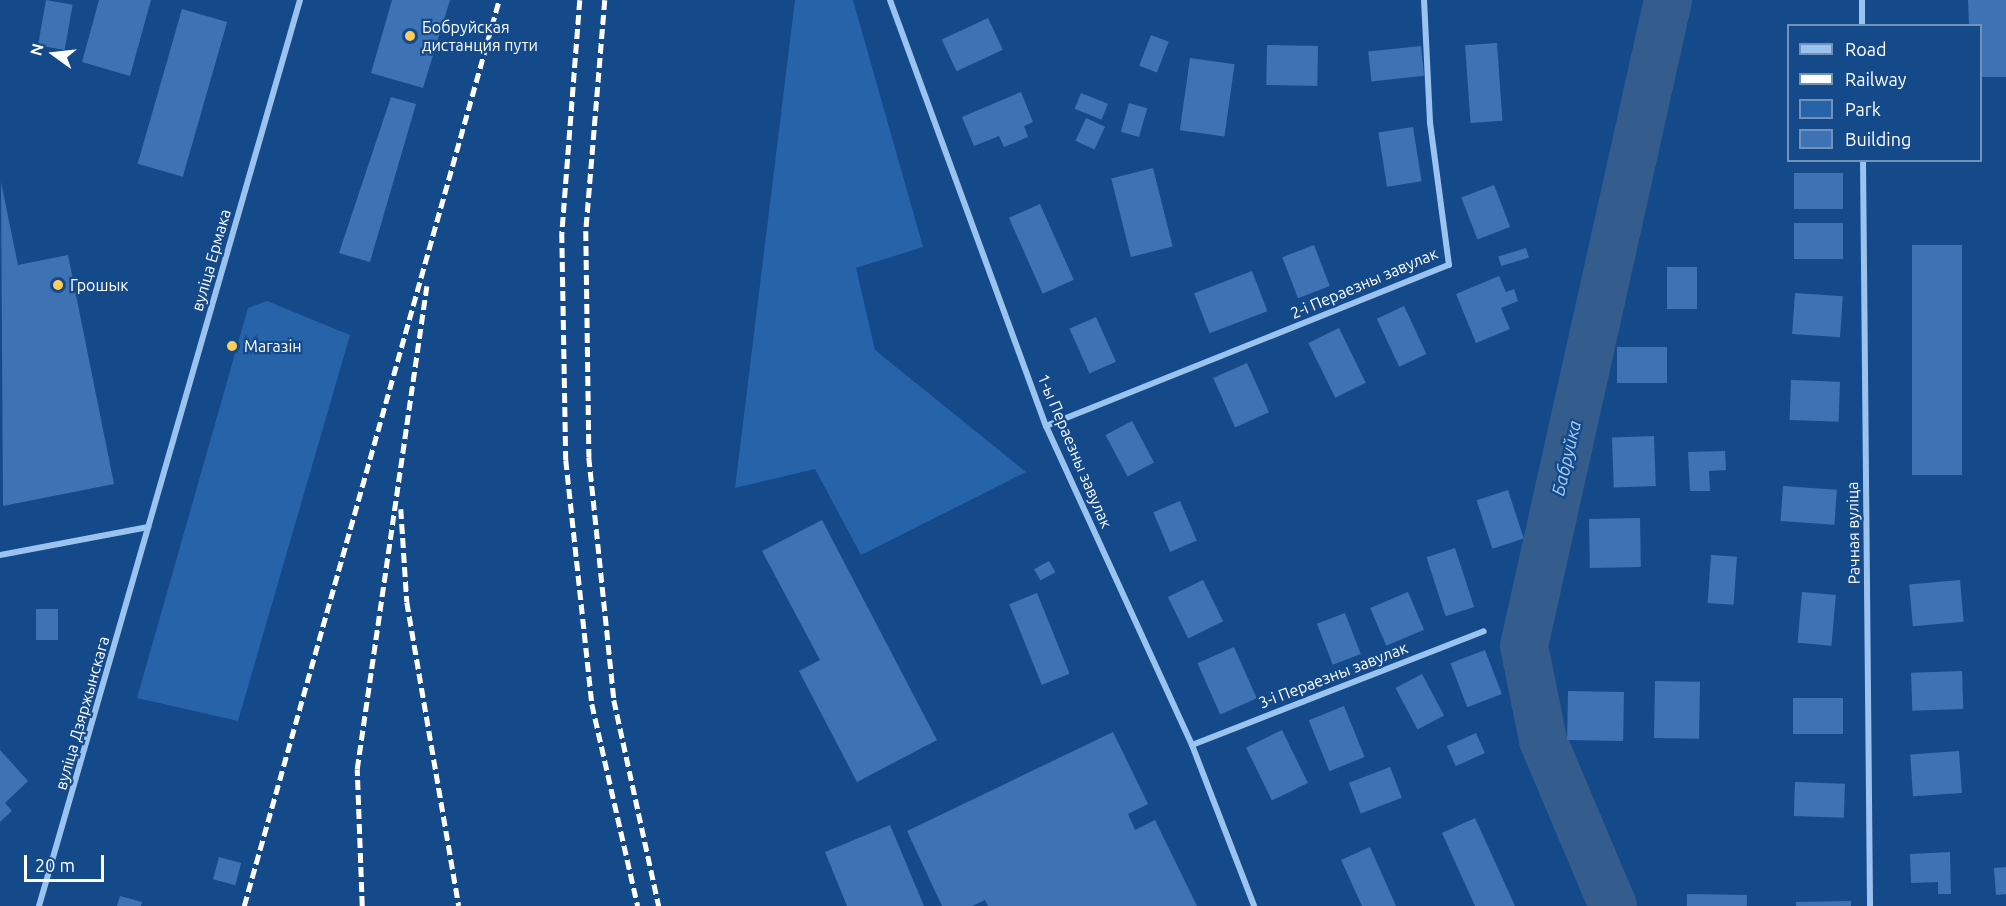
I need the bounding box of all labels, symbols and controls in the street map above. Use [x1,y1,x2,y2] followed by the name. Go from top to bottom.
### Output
[422,17,538,55] place label: Бобруйская дистанция пути
[24,24,84,84] north arrow
[1787,24,1982,162] legend
[403,29,417,43] marker: Бобруйская дистанция пути
[1845,39,1887,59] text: Road
[26,41,47,57] text: N
[1845,69,1906,89] text: Railway
[1845,99,1881,119] text: Park
[1845,129,1911,149] text: Building
[187,207,235,313] street label: вуліца Ермака
[1287,243,1441,323] street label: 2-і Пераезны завулак
[70,275,129,295] place label: Грошык
[51,278,65,292] marker: Грошык
[244,336,302,356] place label: Магазін
[225,339,239,353] marker: Магазін
[1034,371,1116,531] street label: 1-ы Пераезны завулак
[1547,418,1585,498] water label: Бабруйка
[1843,481,1863,585] street label: Рачная вуліца
[51,634,113,792] street label: вуліца Дзяржынскага
[1256,638,1410,712] street label: 3-і Пераезны завулак
[27,843,106,881] scale bar
[35,855,75,875] text: 20 m

